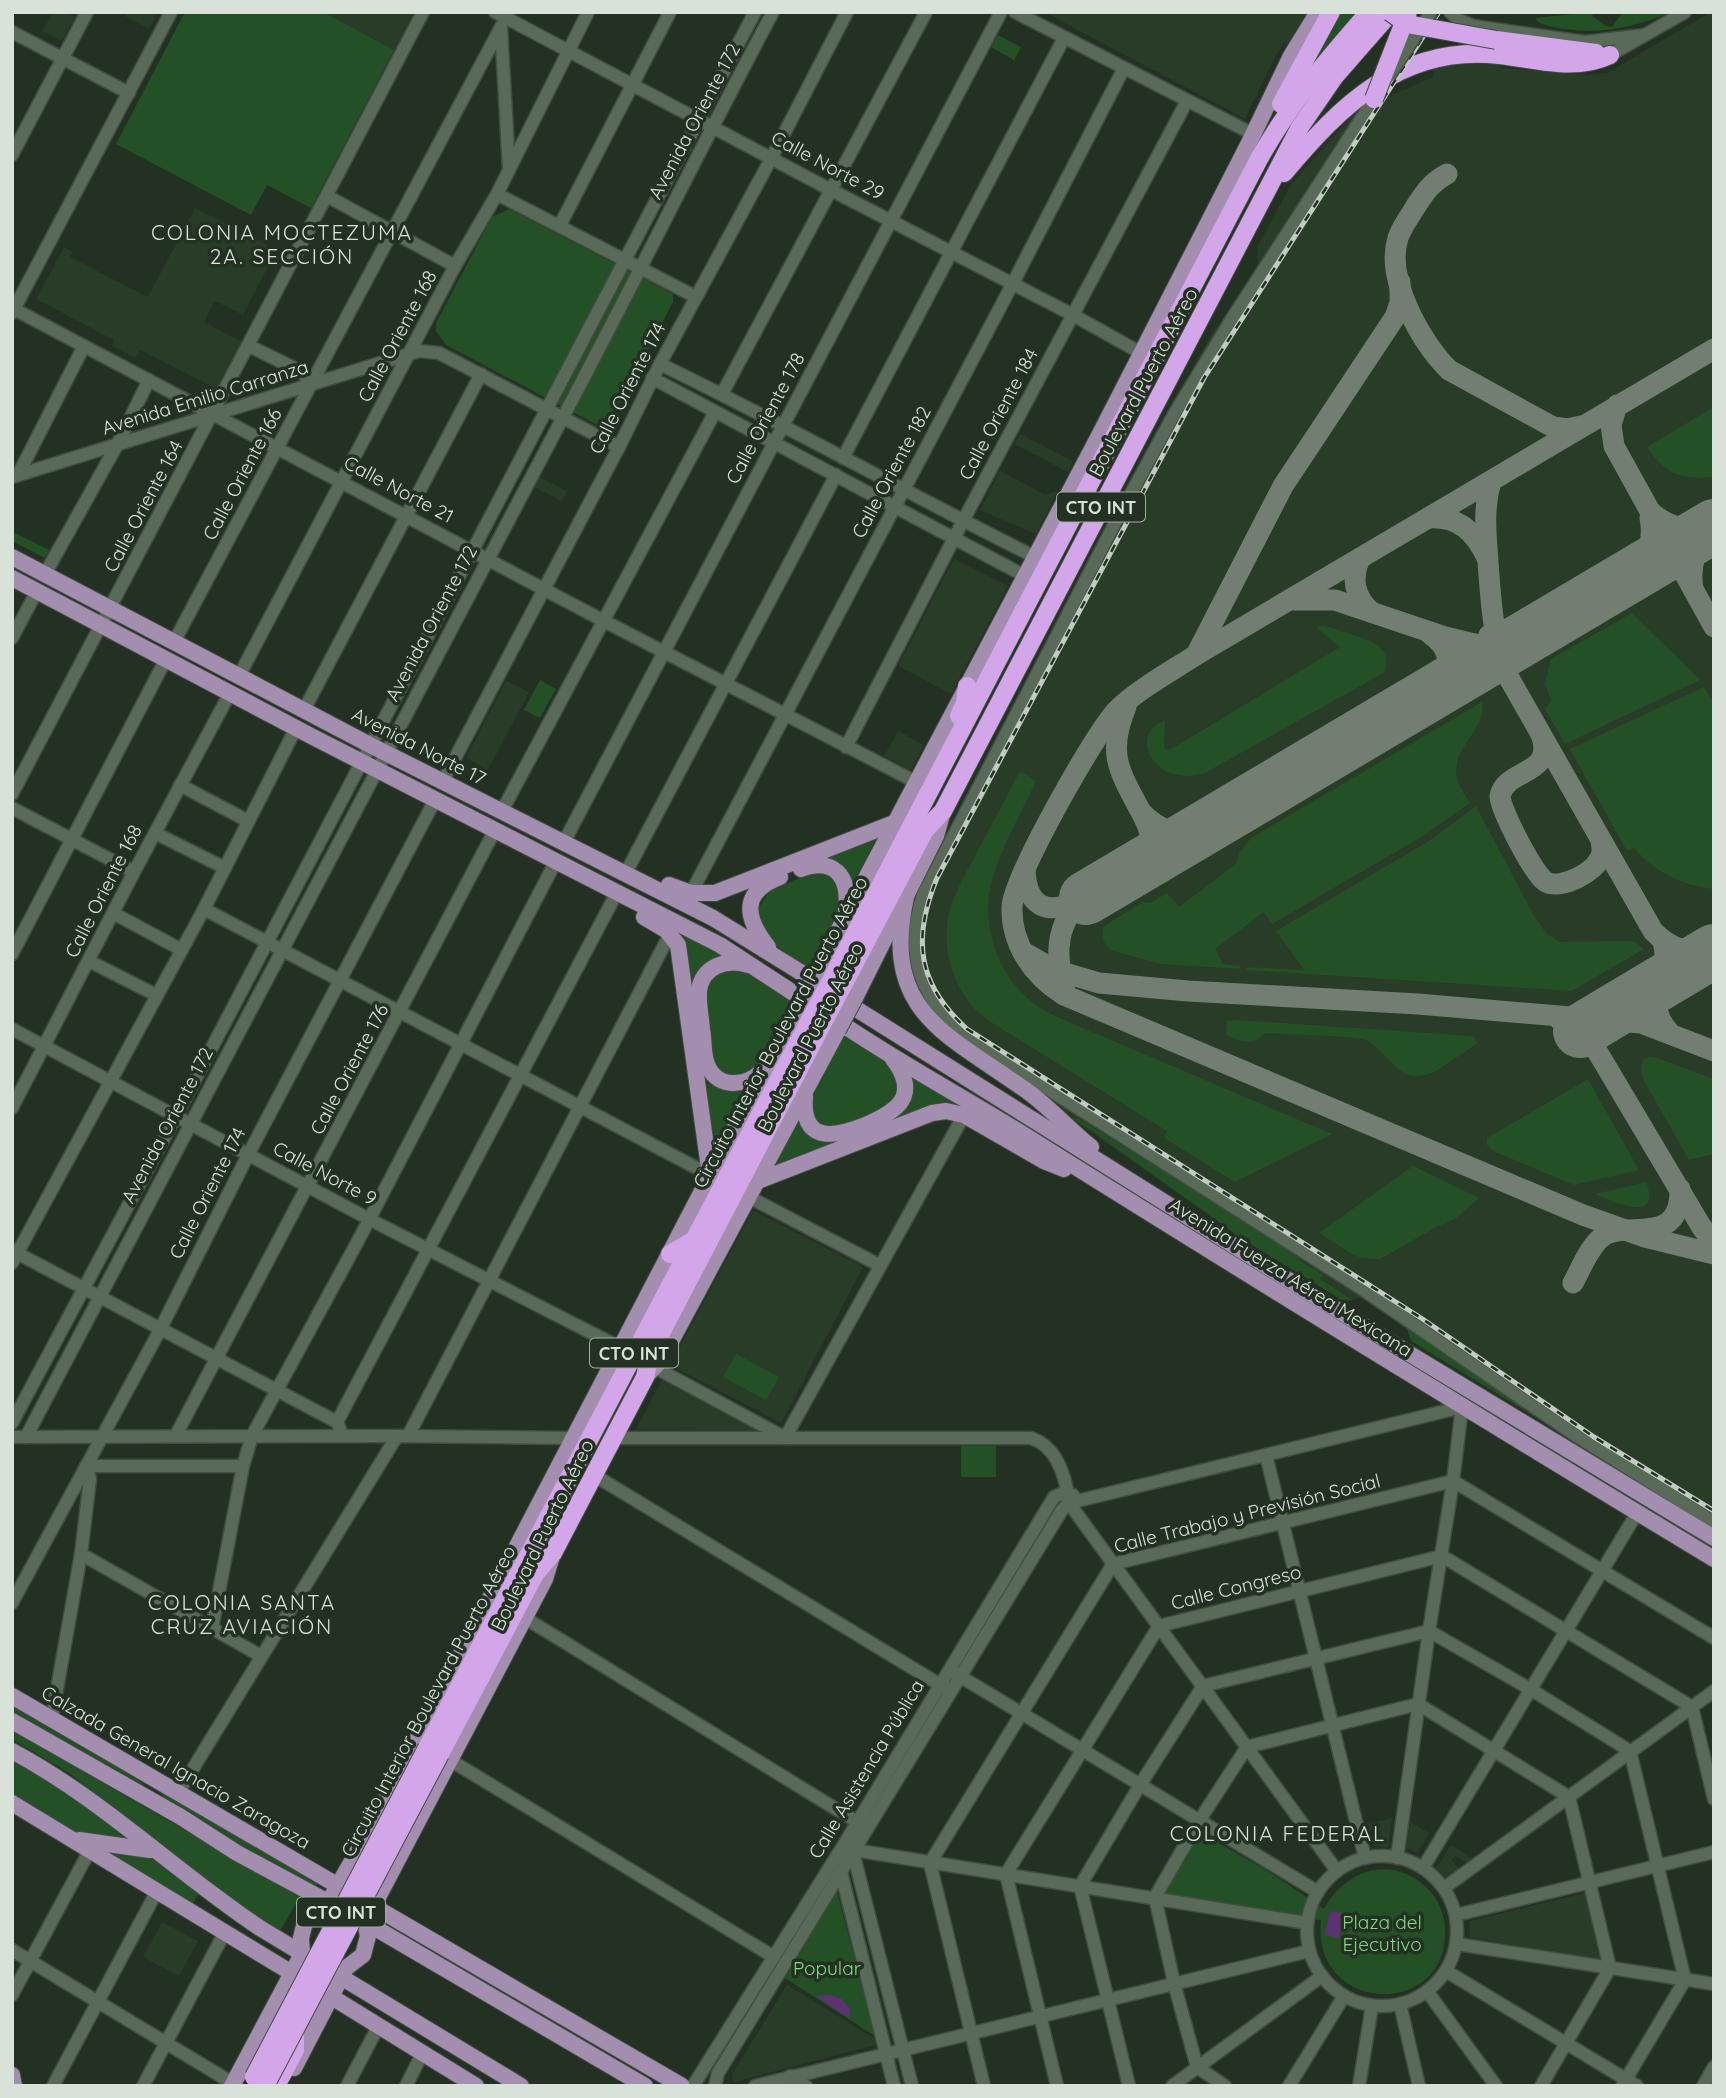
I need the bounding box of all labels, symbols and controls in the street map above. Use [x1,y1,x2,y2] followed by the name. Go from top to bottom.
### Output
[643,39,745,203] street label: Avenida Oriente 172
[767,125,889,205] street label: Calle Norte 29
[151,219,413,269] district label: COLONIA MOCTEZUMA 2A. SECCIÓN
[352,266,442,406] street label: Calle Oriente 168
[1083,284,1203,480] street label: Boulevard Puerto Aéreo
[584,318,670,458] street label: Calle Oriente 174
[953,344,1043,484] street label: Calle Oriente 184
[720,348,810,488] street label: Calle Oriente 178
[99,354,311,440] street label: Avenida Emilio Carranza
[846,402,936,542] street label: Calle Oriente 182
[197,404,287,544] street label: Calle Oriente 166
[98,436,188,576] street label: Calle Oriente 164
[340,450,458,528] street label: Calle Norte 21
[1057,492,1145,522] road number: CTO INT
[380,541,482,705] street label: Avenida Oriente 172
[348,702,490,790] street label: Avenida Norte 17
[59,821,147,961] street label: Calle Oriente 168
[688,873,872,1191] street label: Circuito Interior Boulevard Puerto Aéreo
[752,938,868,1136] street label: Boulevard Puerto Aéreo
[304,999,394,1139] street label: Calle Oriente 176
[116,1043,218,1207] street label: Avenida Oriente 172
[164,1123,250,1263] street label: Calle Oriente 174
[269,1136,381,1210] street label: Calle Norte 9
[1165,1192,1417,1362] street label: Avenida Fuerza Aérea Mexicana
[590,1338,678,1368] road number: CTO INT
[485,1435,599,1635] street label: Boulevard Puerto Aéreo
[1111,1468,1383,1558] street label: Calle Trabajo y Previsión Social
[335,1541,521,1861] street label: Circuito Interior Boulevard Puerto Aéreo
[1169,1559,1303,1615] street label: Calle Congreso
[148,1589,336,1639] district label: COLONIA SANTA CRUZ AVIACIÓN
[803,1675,929,1863] street label: Calle Asistencia Pública
[37,1680,315,1854] street label: Calzada General Ignacio Zaragoza
[1170,1820,1386,1846] district label: COLONIA FEDERAL
[297,1898,385,1926] road number: CTO INT
[1342,1910,1422,1956] park label: Plaza del Ejecutivo
[793,1956,862,1980] park label: Popular

